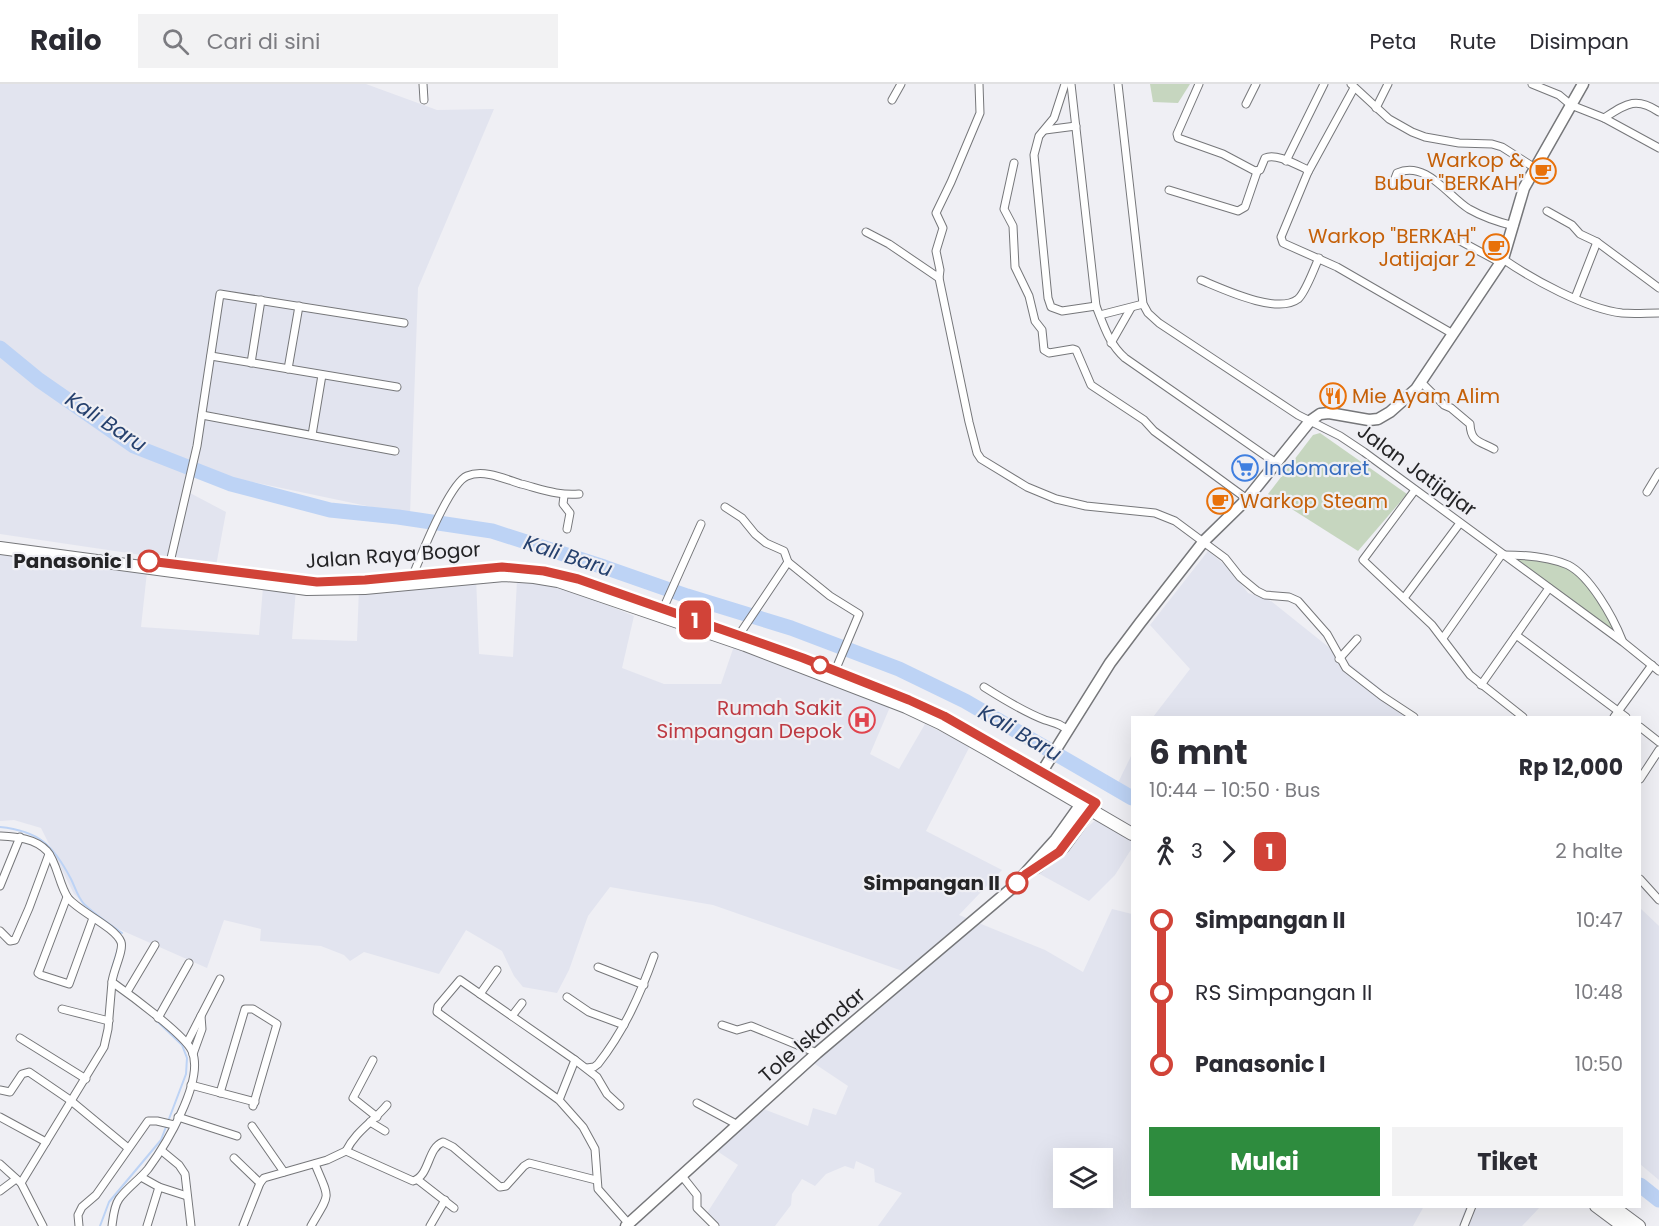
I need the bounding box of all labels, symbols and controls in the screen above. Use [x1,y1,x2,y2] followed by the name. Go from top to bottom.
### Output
[138,14,558,68] search box
[30,21,102,60] text: Railo
[159,25,192,58] icon: search
[207,26,321,57] text: Cari di sini
[1369,27,1417,56] text: Peta
[1450,27,1496,56] text: Rute
[1529,27,1629,56] text: Disimpan
[1374,146,1524,197] place label: Warkop & Bubur "BERKAH"
[1528,156,1558,186] cafe icon: Warkop & Bubur "BERKAH"
[1308,222,1476,273] place label: Warkop "BERKAH" Jatijajar 2
[1481,232,1511,262] cafe icon: Warkop "BERKAH" Jatijajar 2
[1318,381,1348,411] restaurant icon: Mie Ayam Alim
[1352,382,1500,410] place label: Mie Ayam Alim
[60,384,153,459] water label: Kali Baru
[1352,417,1482,523] street label: Jalan Jatijajar
[1230,453,1260,483] supermarket icon: Indomaret
[1264,454,1369,482] place label: Indomaret
[1205,486,1235,516] cafe icon: Warkop Steam
[1240,487,1388,515] place label: Warkop Steam
[520,528,616,583] water label: Kali Baru
[305,535,481,575] street label: Jalan Raya Bogor
[13,547,132,575] place label: Panasonic I
[138,550,160,572] marker: Panasonic I
[676,600,714,640] line badge: 1
[691,606,699,635] text: 1
[811,656,829,674] unlabelled marker
[657,694,843,745] place label: Rumah Sakit Simpangan Depok
[973,697,1067,768] water label: Kali Baru
[847,705,877,735] hospital icon: Rumah Sakit Simpangan Depok
[1149,729,1248,776] text: 6 mnt
[1519,752,1623,783] text: Rp 12,000
[1149,776,1320,804] text: 10:44 – 10:50 · Bus
[1149,835,1182,868] icon: walk
[1212,835,1245,868] icon: forward
[1191,837,1203,865] text: 3
[1266,837,1274,866] text: 1
[1555,837,1623,865] text: 2 halte
[863,869,1000,897] place label: Simpangan II
[1006,872,1028,894] marker: Simpangan II
[1195,905,1345,936] text: Simpangan II
[1576,906,1623,934] text: 10:47
[1195,977,1373,1008] text: RS Simpangan II
[1575,978,1623,1006] text: 10:48
[753,981,871,1089] street label: Tole Iskandar
[1195,1049,1326,1080] text: Panasonic I
[1575,1050,1623,1078] text: 10:50
[1149,1127,1380,1196] button: Mulai
[1392,1127,1623,1196] button: Tiket
[1053,1148,1113,1208] map controls
[1053,1148,1113,1208] button: layers

